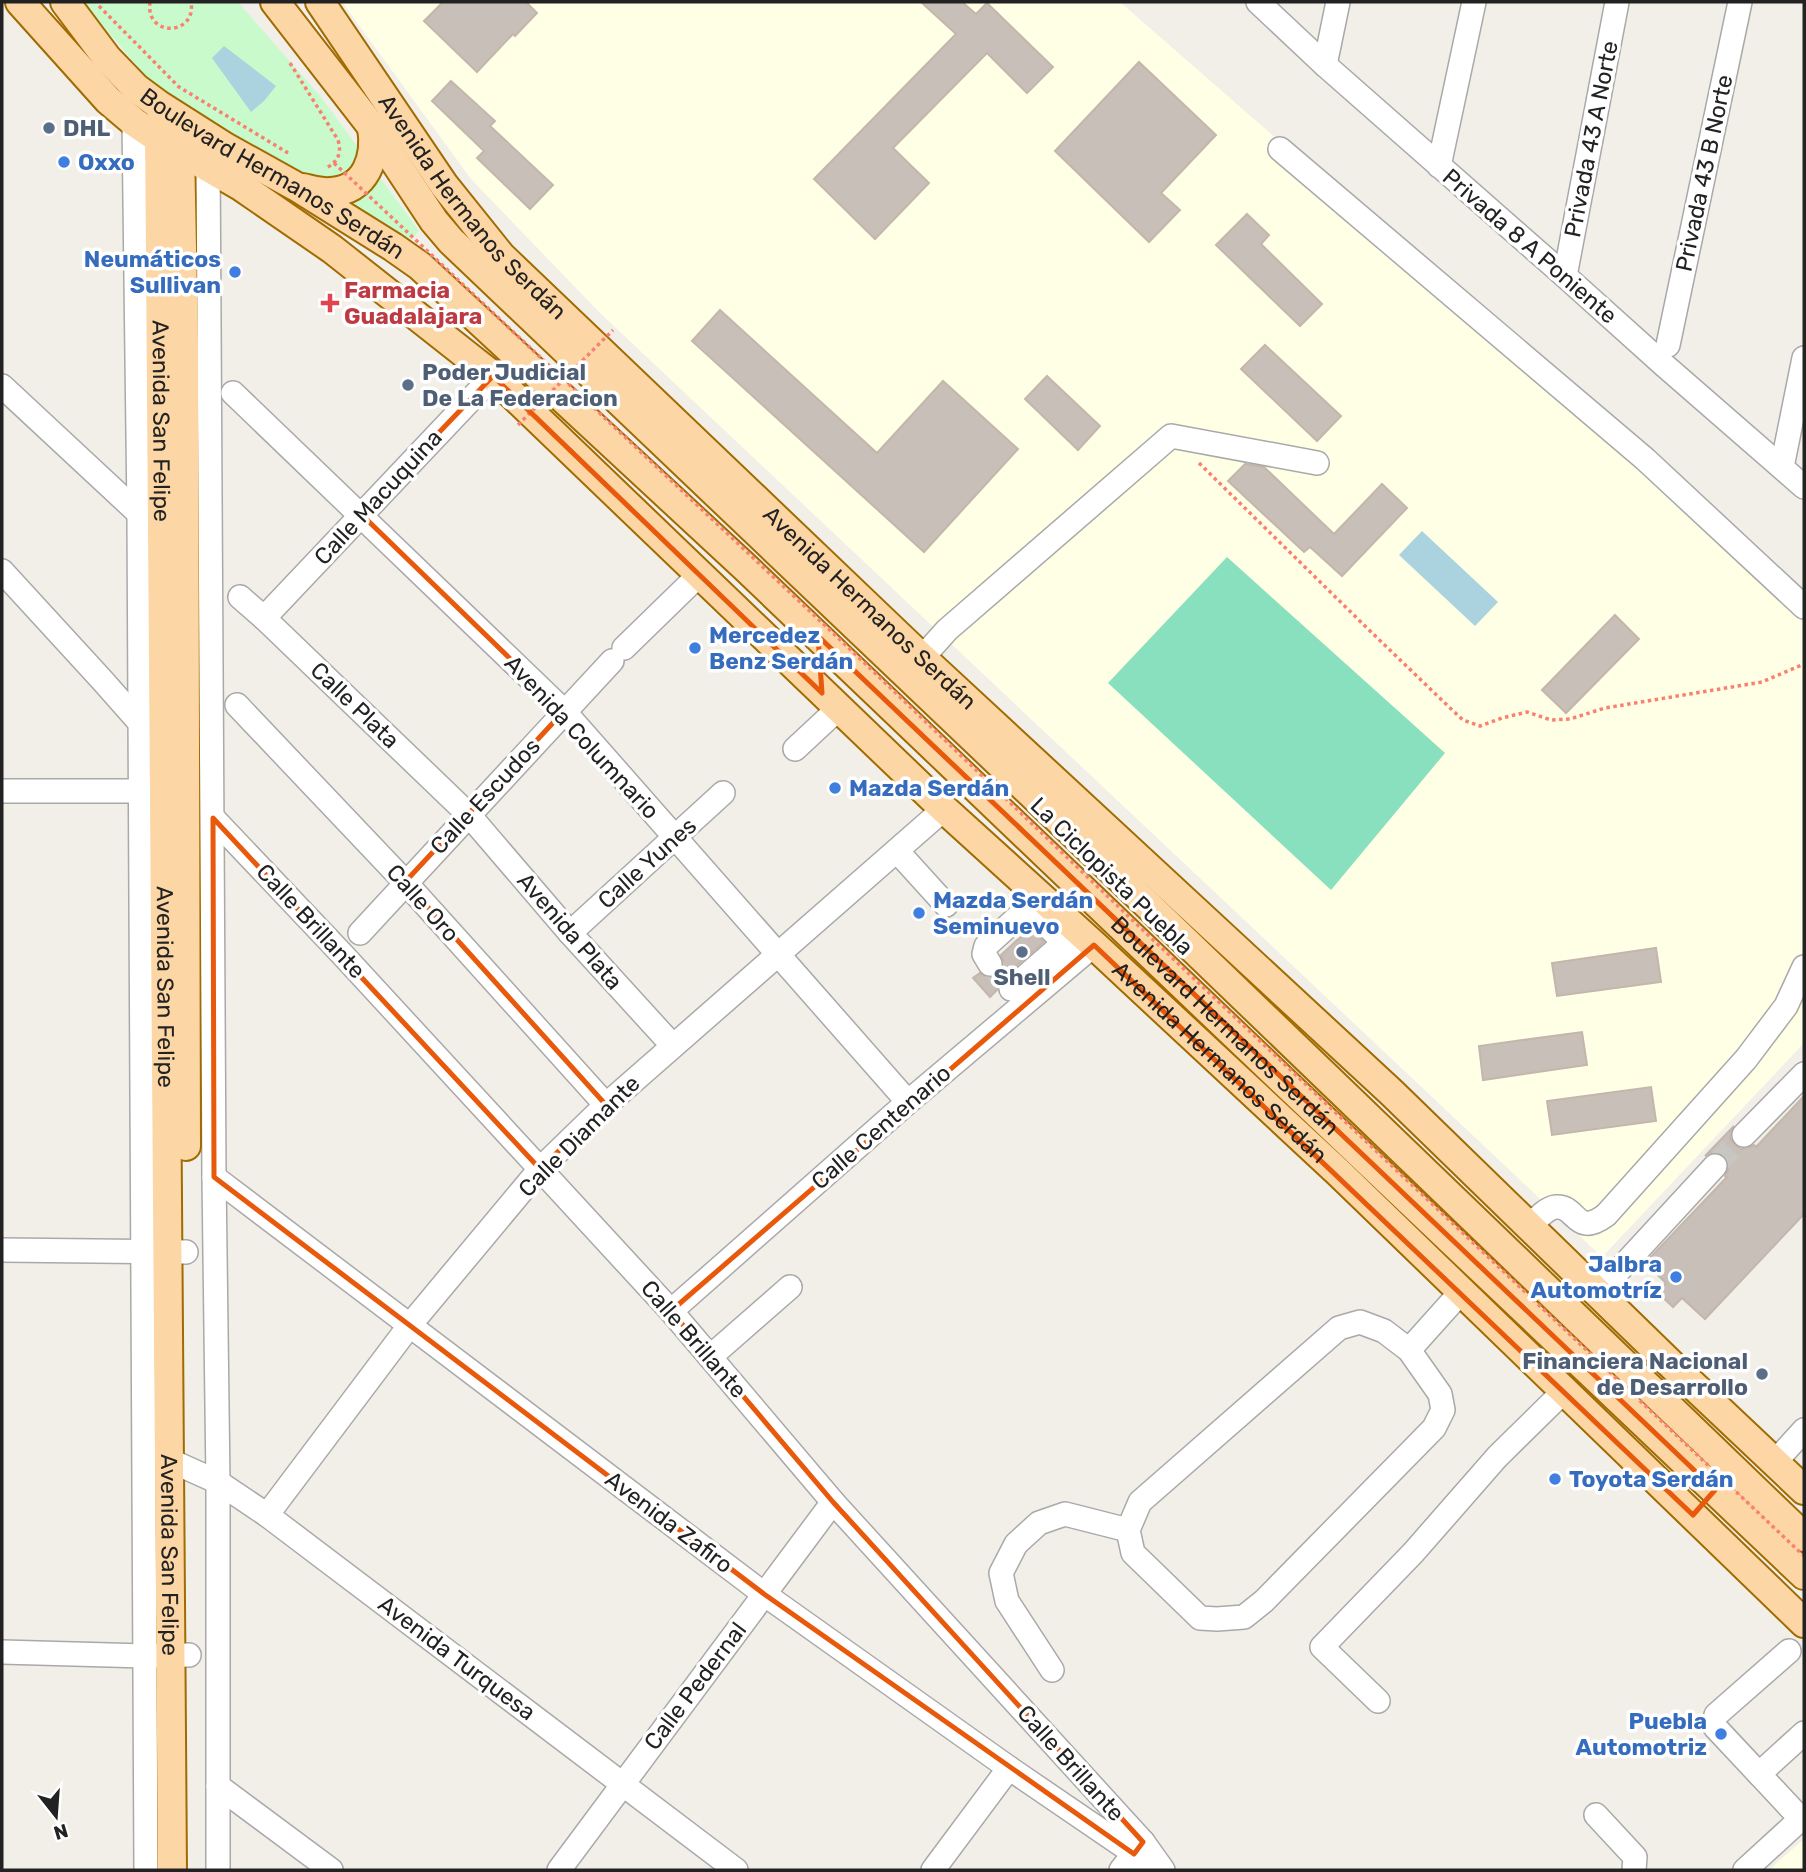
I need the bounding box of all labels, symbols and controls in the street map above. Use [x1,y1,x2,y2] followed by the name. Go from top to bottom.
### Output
[1558,38,1624,240] street label: Privada 43 A Norte
[1669,72,1739,274] street label: Privada 43 B Norte
[135,82,410,265] street label: Boulevard Hermanos Serdán
[373,89,573,325] street label: Avenida Hermanos Serdán
[63,114,111,142] place label: DHL
[41,120,57,136] marker: DHL
[78,148,135,176] place label: Oxxo
[56,154,72,170] marker: Oxxo
[1437,163,1623,329] street label: Privada 8 A Poniente
[84,245,221,299] place label: Neumáticos Sullivan
[227,264,243,280] marker: Neumáticos Sullivan
[344,276,482,330] place label: Farmacia Guadalajara
[322,295,338,311] marker: Farmacia Guadalajara
[146,320,176,522] street label: Avenida San Felipe
[422,358,618,412] place label: Poder Judicial De La Federacion
[400,377,416,393] marker: Poder Judicial De La Federacion
[308,423,448,571] street label: Calle Macuquina
[758,500,982,715] street label: Avenida Hermanos Serdán
[709,621,853,675] place label: Mercedez Benz Serdán
[687,640,703,656] marker: Mercedez Benz Serdán
[499,649,665,825] street label: Avenida Columnario
[305,656,405,754] street label: Calle Plata
[424,732,546,860] street label: Calle Escudos
[849,774,1009,802] place label: Mazda Serdán
[827,780,843,796] marker: Mazda Serdán
[1025,791,1199,961] street label: La Ciclopista Puebla
[592,812,702,914] street label: Calle Yunes
[251,858,371,984] street label: Calle Brillante
[381,858,465,948] street label: Calle Oro
[512,867,628,995] street label: Avenida Plata
[151,886,180,1088] street label: Avenida San Felipe
[933,886,1093,940] place label: Mazda Serdán Seminuevo
[911,905,927,921] marker: Mazda Serdán Seminuevo
[1105,910,1345,1141] street label: Boulevard Hermanos Serdán
[1014,944,1030,960] marker: Shell
[1107,955,1333,1169] street label: Avenida Hermanos Serdán
[993,963,1051,991] place label: Shell
[806,1059,956,1195] street label: Calle Centenario
[512,1069,646,1203] street label: Calle Diamante
[1531,1250,1662,1304] place label: Jalbra Automotríz
[1668,1269,1684,1285] marker: Jalbra Automotríz
[635,1274,753,1404] street label: Calle Brillante
[1522,1347,1748,1401] place label: Financiera Nacional de Desarrollo
[1754,1366,1770,1382] marker: Financiera Nacional de Desarrollo
[155,1454,184,1656] street label: Avenida San Felipe
[600,1465,738,1579] street label: Avenida Zafiro
[1569,1465,1734,1493] place label: Toyota Serdán
[1547,1471,1563,1487] marker: Toyota Serdán
[373,1590,541,1726] street label: Avenida Turquesa
[638,1617,752,1755] street label: Calle Pedernal
[1011,1699,1131,1827] street label: Calle Brillante
[1576,1707,1707,1761] place label: Puebla Automotriz
[1713,1726,1729,1742] marker: Puebla Automotriz
[21,1781,91,1851] north arrow
[51,1819,71,1845] text: N

